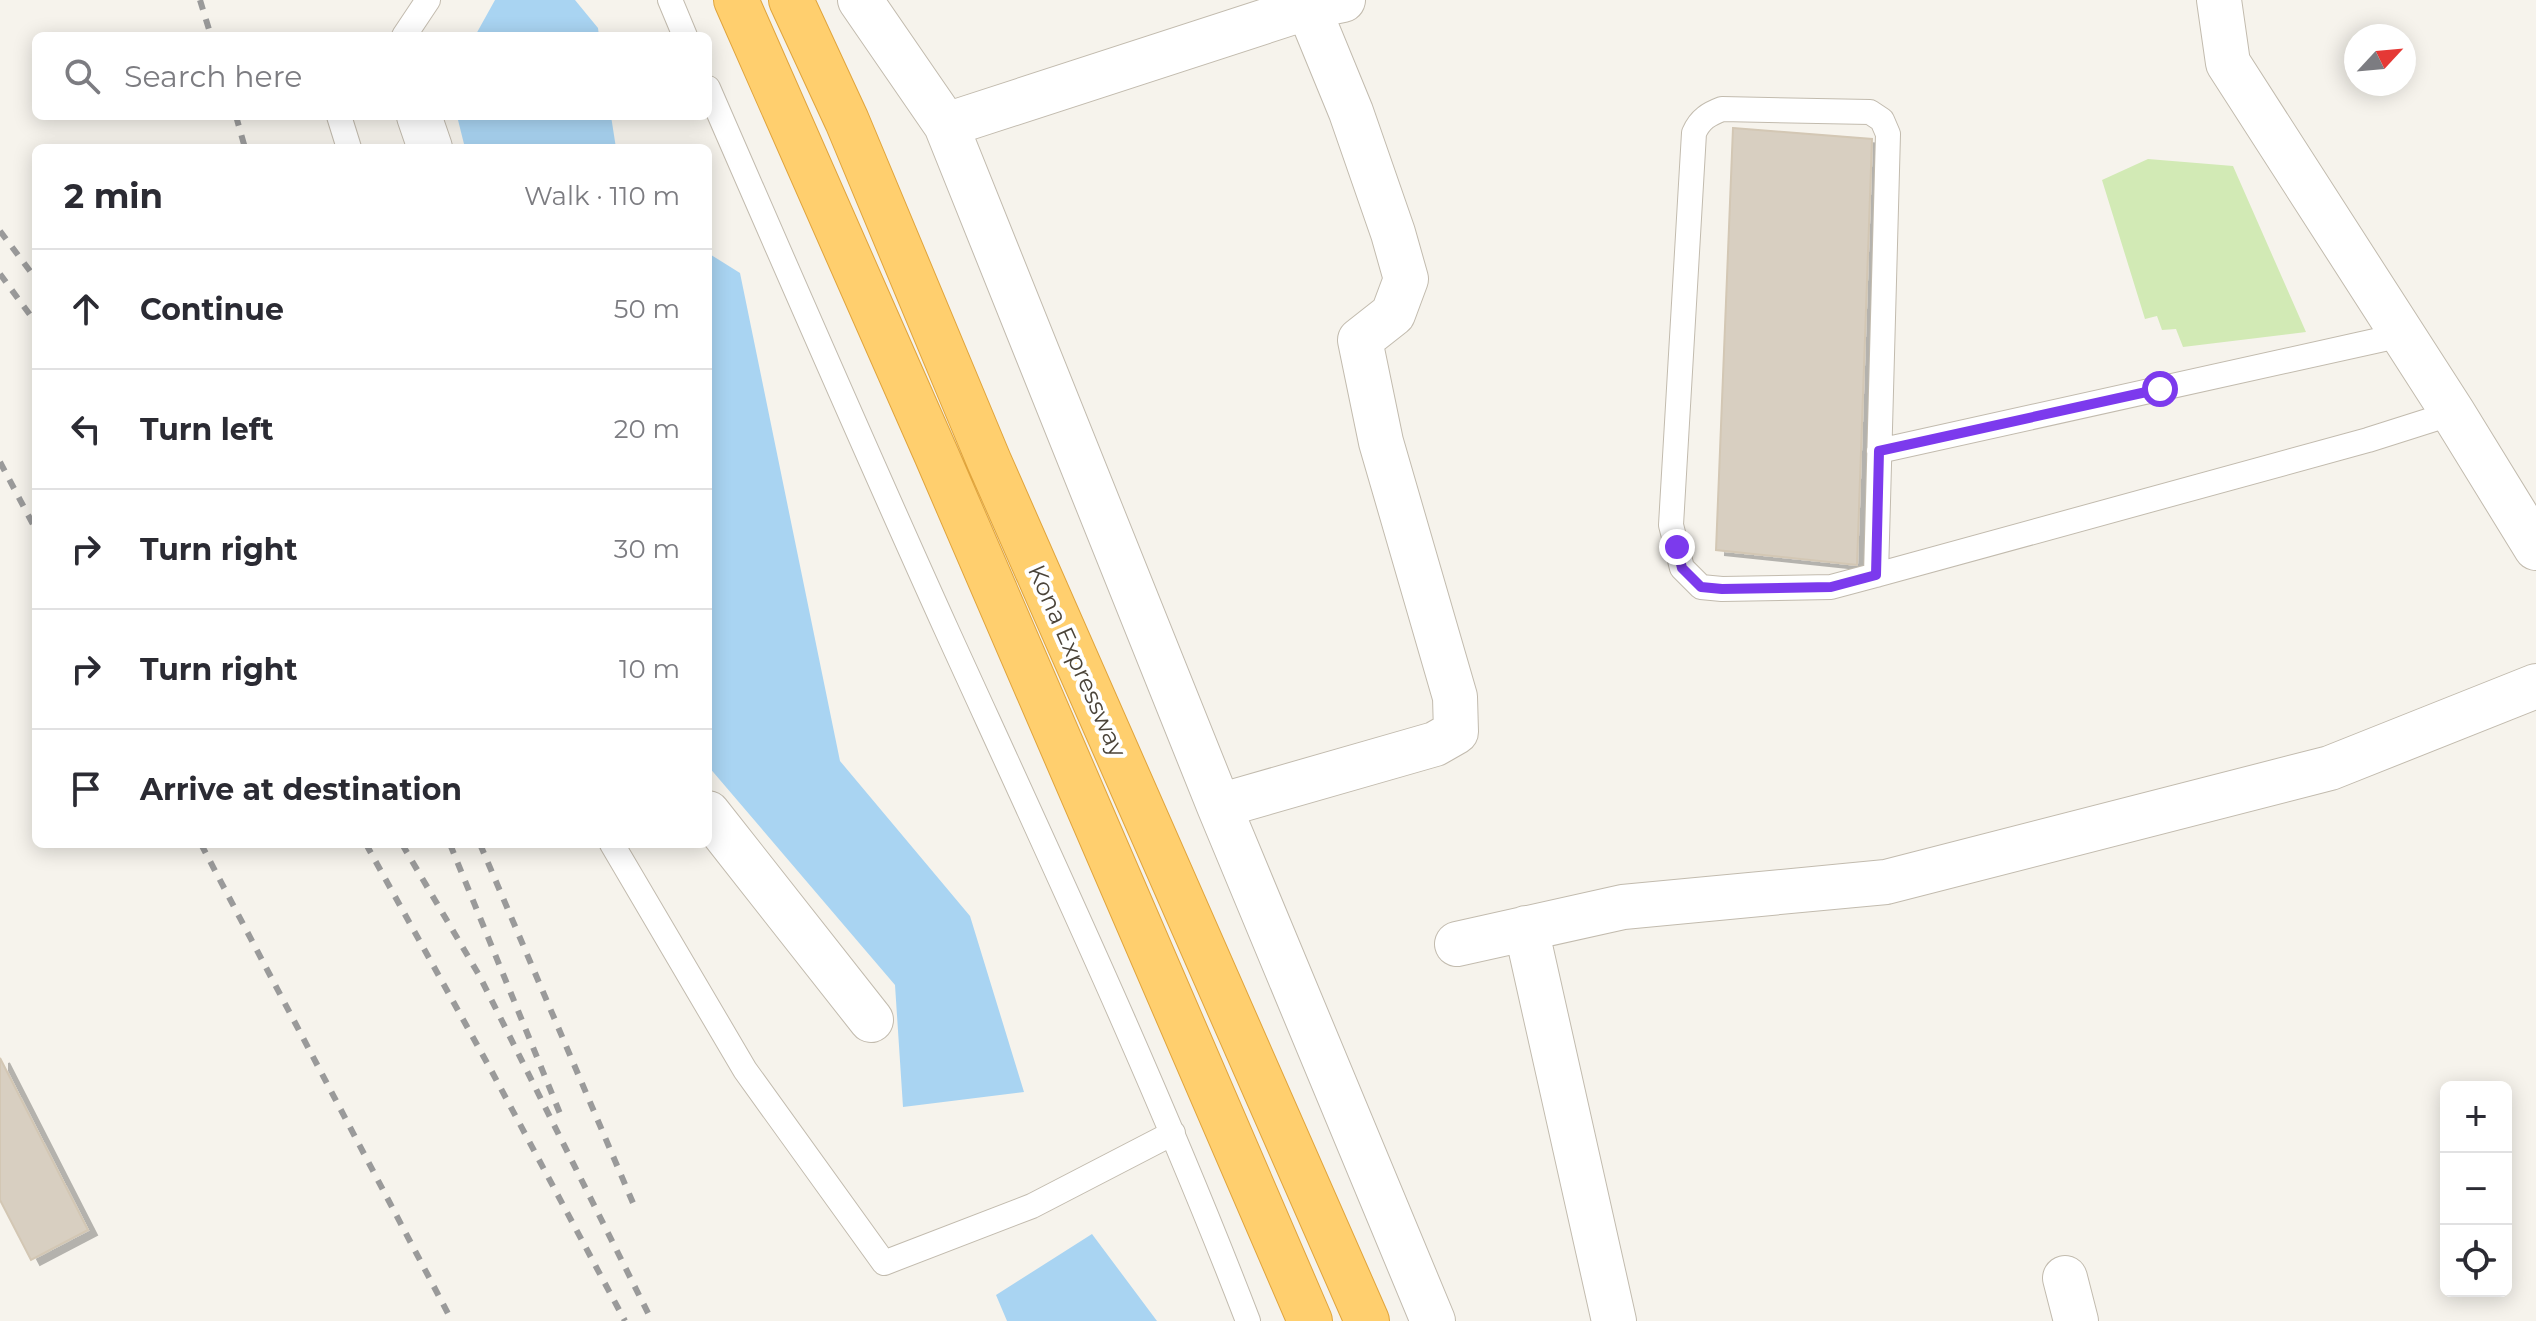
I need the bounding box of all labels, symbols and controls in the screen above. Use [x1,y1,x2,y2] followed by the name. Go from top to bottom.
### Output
[2344,24,2416,96] north arrow
[32,32,712,120] search box
[60,54,104,98] icon: search
[124,58,302,95] text: Search here
[64,175,163,217] text: 2 min
[524,180,680,212] text: Walk · 110 m
[64,287,108,331] icon: ahead
[140,291,284,328] text: Continue
[614,293,680,325] text: 50 m
[2142,371,2178,407] route start
[64,407,108,451] icon: left
[140,411,273,448] text: Turn left
[614,413,680,445] text: 20 m
[64,527,108,571] icon: right
[1659,529,1695,565] route end
[140,531,297,568] text: Turn right
[614,533,680,565] text: 30 m
[1022,560,1133,761] street label: Kona Expressway
[64,647,108,691] icon: right
[140,651,297,688] text: Turn right
[619,653,680,685] text: 10 m
[64,767,108,811] icon: arrive
[140,771,462,808] text: Arrive at destination
[2440,1081,2512,1297] map controls
[2440,1081,2512,1153] button: +
[2440,1153,2512,1225] button: −
[2440,1225,2512,1297] button: locate

